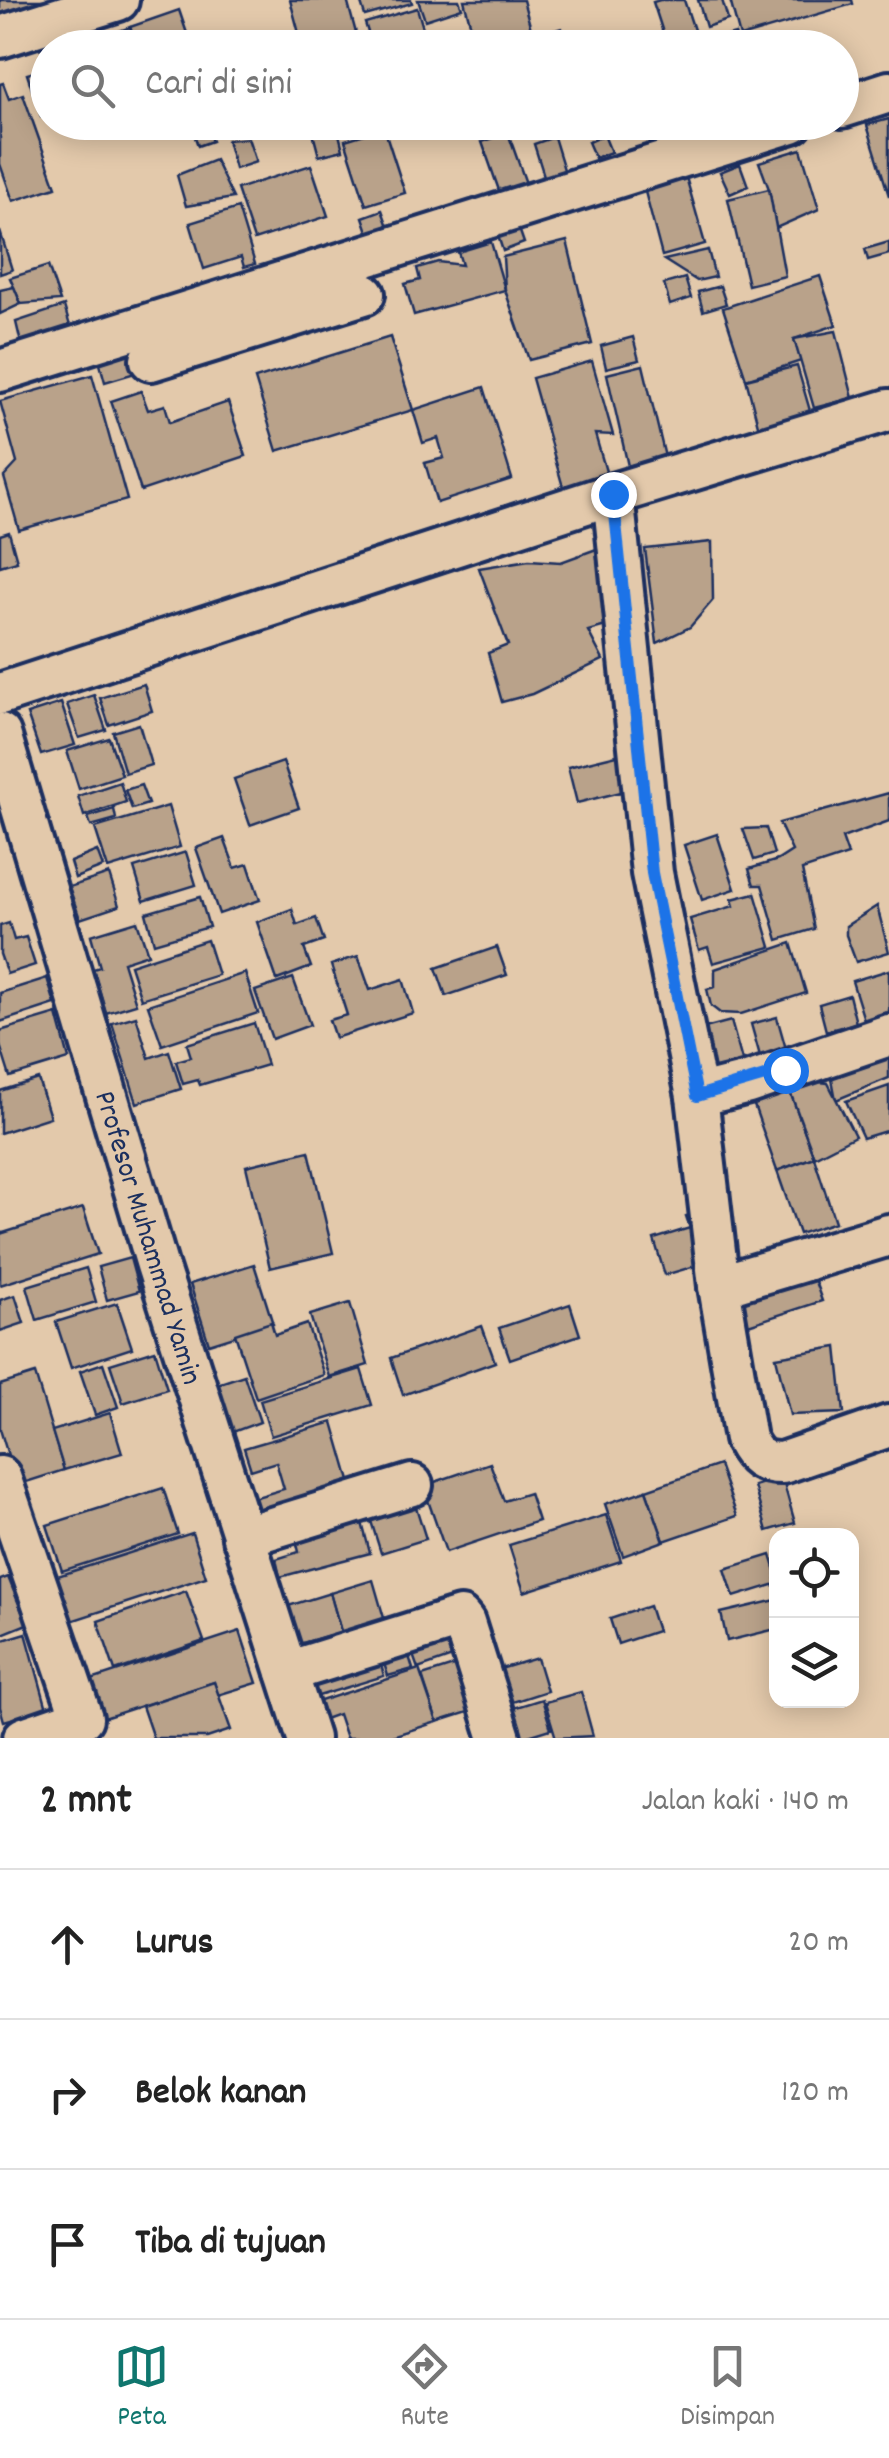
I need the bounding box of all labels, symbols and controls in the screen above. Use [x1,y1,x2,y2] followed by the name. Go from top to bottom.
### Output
[30,30,859,140] search box
[65,58,120,113] icon: search
[145,58,292,113] text: Cari di sini
[591,472,637,518] route end
[763,1048,809,1094] route start
[80,1086,211,1391] street label: Profesor Muhammad Yamin
[769,1528,859,1708] map controls
[769,1528,859,1618] button: locate
[769,1618,859,1708] button: layers
[40,1773,132,1833] text: 2 mnt
[641,1780,849,1826] text: Jalan kaki · 140 m
[40,1917,95,1972] icon: ahead
[135,1917,213,1972] text: Lurus
[788,1921,849,1967] text: 20 m
[40,2067,95,2122] icon: right
[135,2067,306,2122] text: Belok kanan
[781,2071,849,2117] text: 120 m
[40,2217,95,2272] icon: arrive
[135,2217,326,2272] text: Tiba di tujuan
[114,2339,169,2439] tab: Peta
[397,2339,452,2439] tab: Rute
[680,2339,775,2439] tab: Disimpan

